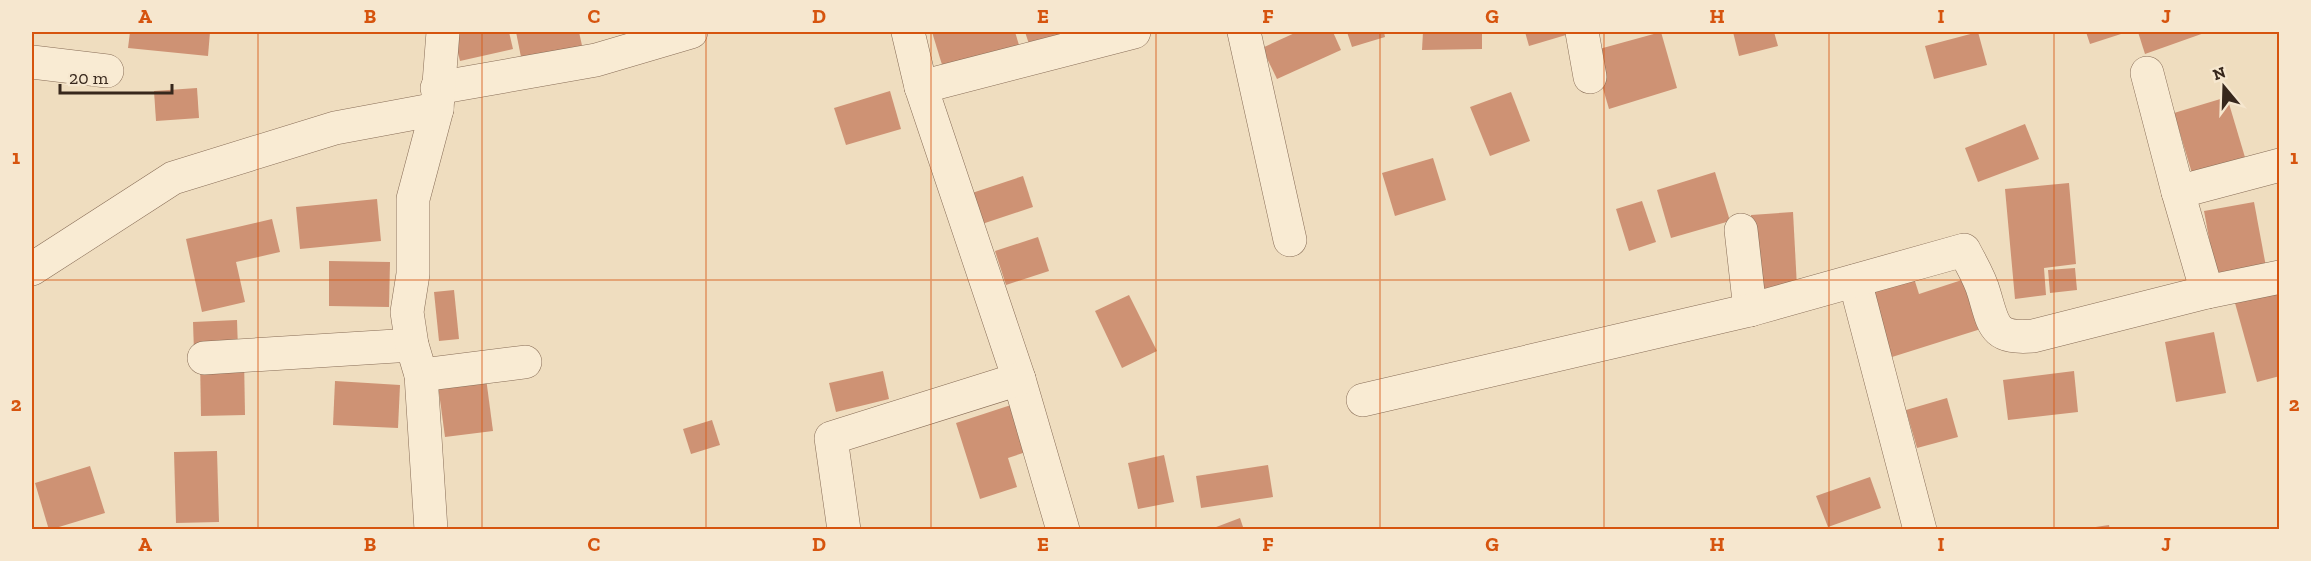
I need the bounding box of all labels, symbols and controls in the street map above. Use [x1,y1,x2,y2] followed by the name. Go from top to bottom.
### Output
[138,4,152,28] text: A
[364,4,376,28] text: B
[588,4,601,28] text: C
[812,4,826,28] text: D
[1037,4,1049,28] text: E
[1262,4,1274,28] text: F
[1485,4,1499,28] text: G
[1709,4,1725,28] text: H
[1937,4,1945,28] text: I
[2161,4,2171,28] text: J
[60,57,172,95] scale bar
[2194,57,2254,117] north arrow
[2210,62,2228,84] text: N
[69,67,109,89] text: 20 m
[12,145,20,169] text: 1
[2290,145,2298,169] text: 1
[11,392,22,416] text: 2
[2289,392,2300,416] text: 2
[138,532,152,556] text: A
[364,532,376,556] text: B
[588,532,601,556] text: C
[812,532,826,556] text: D
[1037,532,1049,556] text: E
[1262,532,1274,556] text: F
[1485,532,1499,556] text: G
[1709,532,1725,556] text: H
[1937,532,1945,556] text: I
[2161,532,2171,556] text: J

